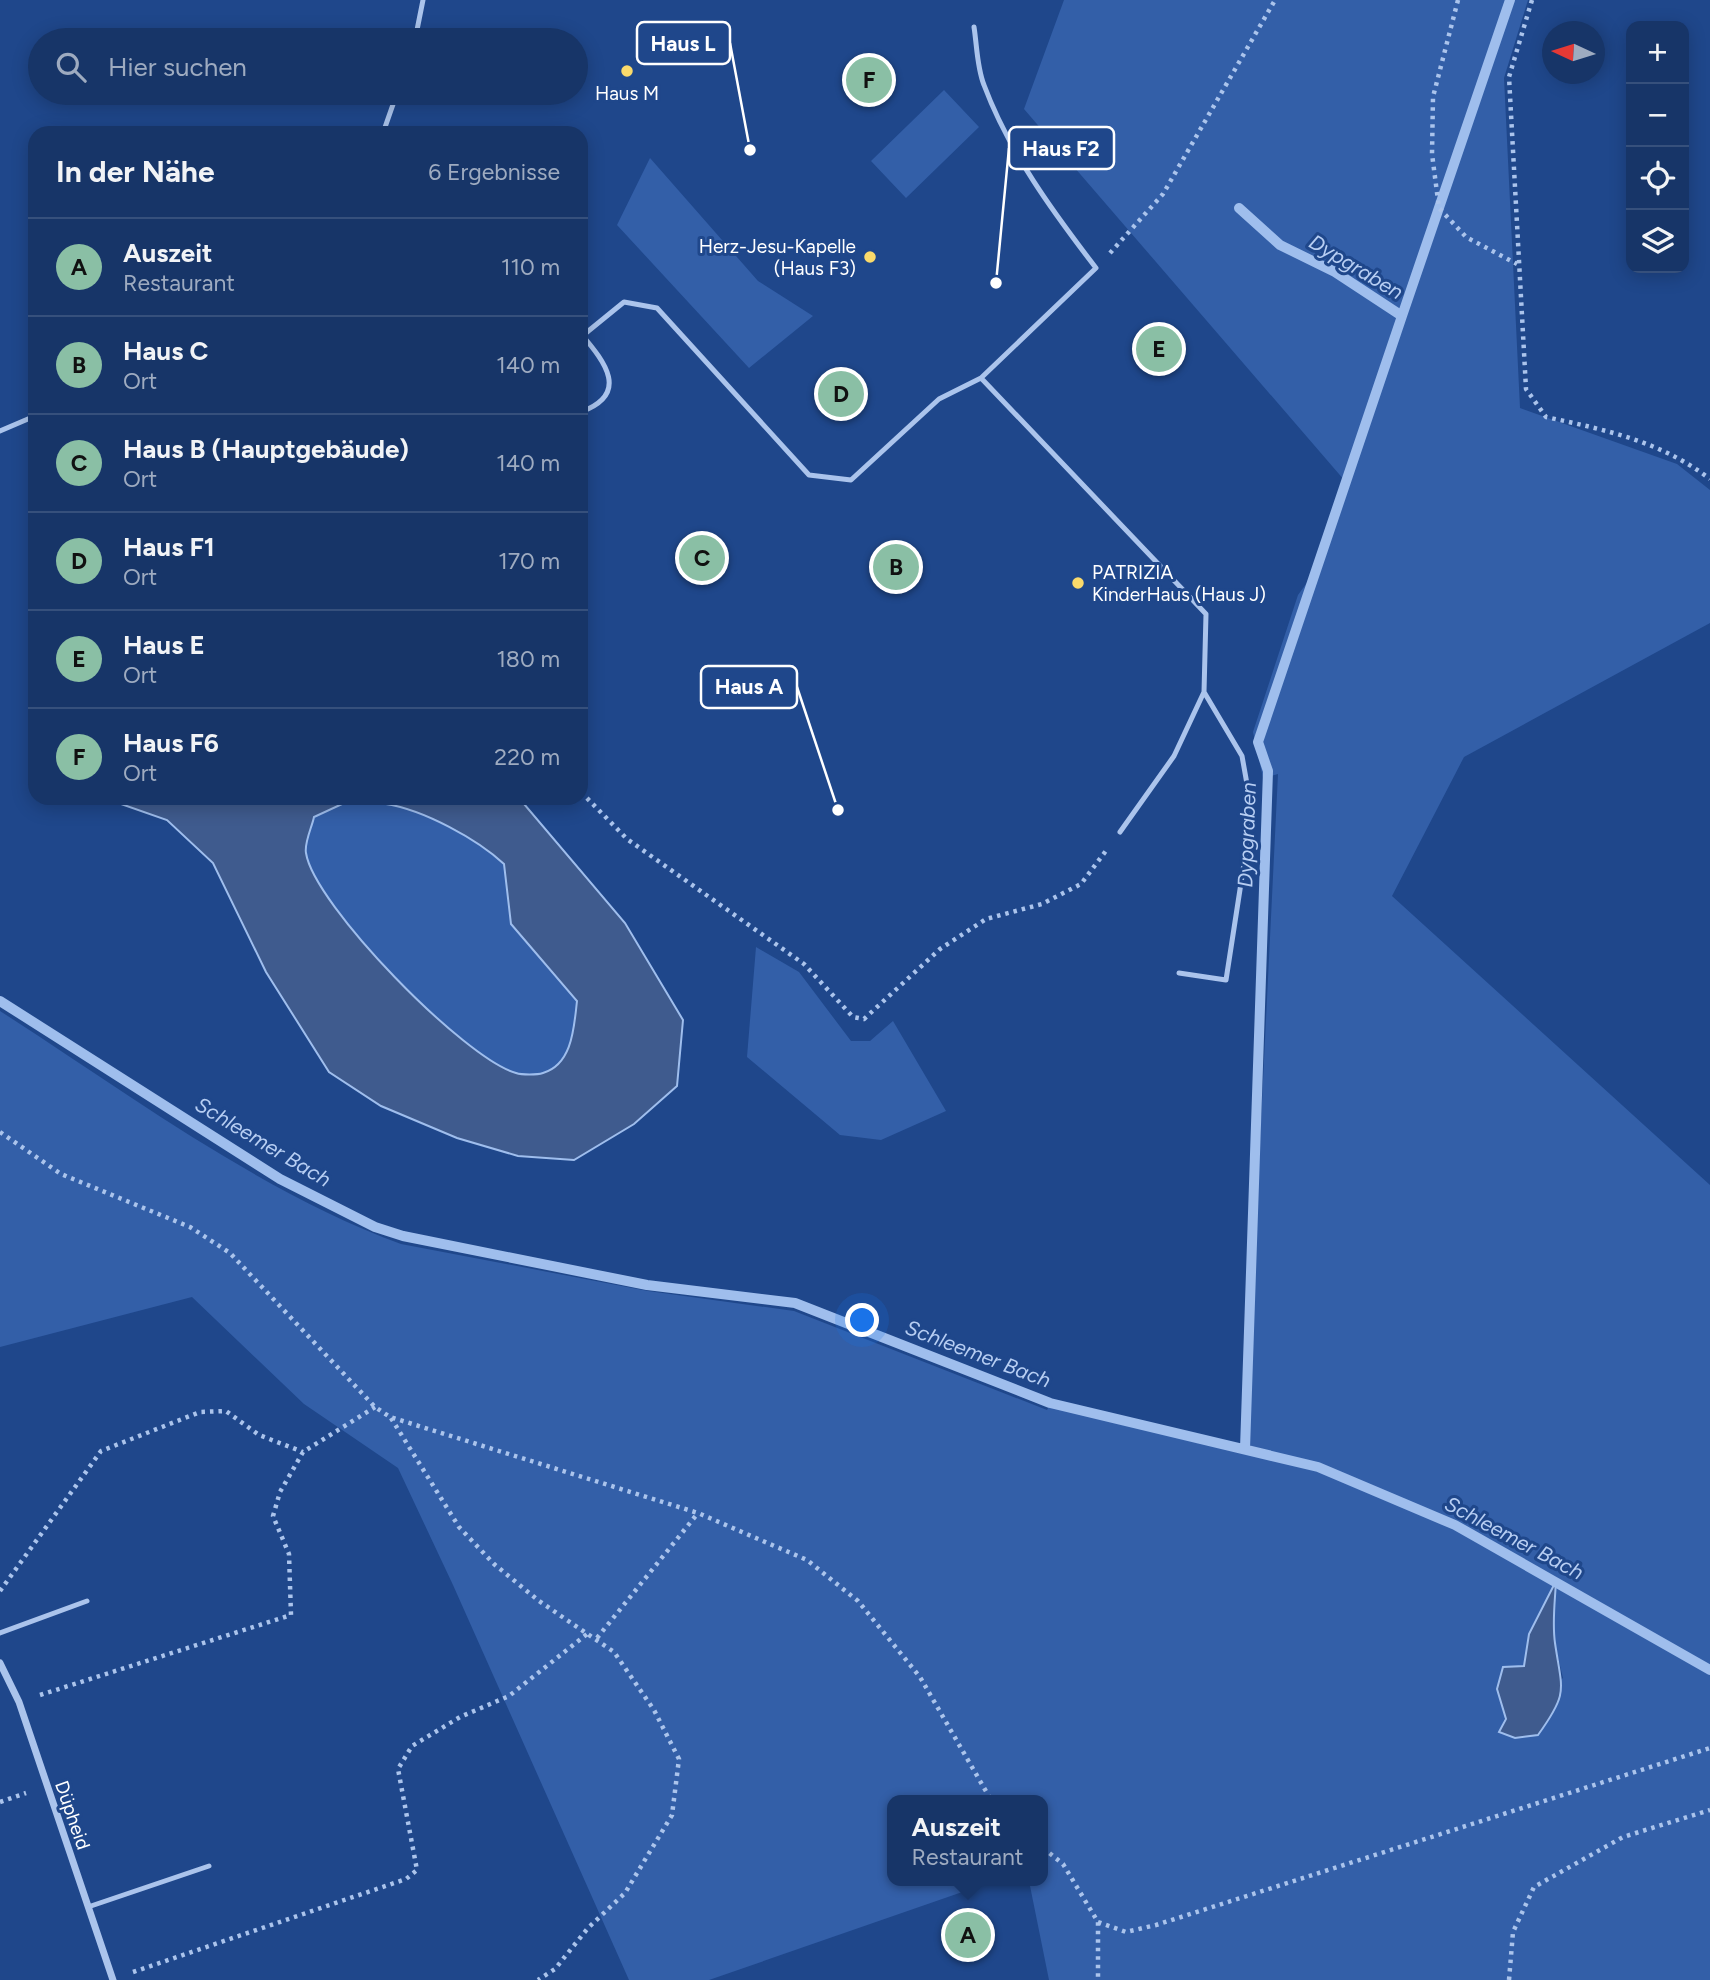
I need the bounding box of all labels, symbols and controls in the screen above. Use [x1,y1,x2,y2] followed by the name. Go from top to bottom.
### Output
[1542,21,1605,84] north arrow
[1626,21,1689,273] map controls
[1626,21,1689,84] button: +
[637,22,730,64] callout: Haus L
[28,28,588,105] search box
[651,31,715,56] text: Haus L
[52,48,90,86] icon: search
[108,51,247,83] text: Hier suchen
[846,54,892,106] pin: F
[619,63,635,79] marker: Haus M
[595,82,659,105] place label: Haus M
[1626,84,1689,147] button: −
[1009,127,1114,169] callout: Haus F2
[1022,136,1100,161] text: Haus F2
[1626,147,1689,210] button: locate
[56,153,215,190] text: In der Nähe
[428,158,560,186] text: 6 Ergebnisse
[1626,210,1689,273] button: layers
[1305,229,1408,305] water label: Dypgraben
[699,235,856,280] place label: Herz-Jesu-Kapelle (Haus F3)
[123,237,213,269] text: Auszeit
[862,249,878,265] marker: Herz-Jesu-Kapelle (Haus F3)
[71,253,87,281] text: A
[501,253,560,281] text: 110 m
[123,269,235,297] text: Restaurant
[1136,323,1182,375] pin: E
[123,335,208,367] text: Haus C
[72,351,86,379] text: B
[496,351,560,379] text: 140 m
[123,367,157,395] text: Ort
[818,368,864,420] pin: D
[123,433,409,465] text: Haus B (Hauptgebäude)
[71,449,87,477] text: C
[496,449,560,477] text: 140 m
[123,465,157,493] text: Ort
[123,531,215,563] text: Haus F1
[679,532,725,584] pin: C
[873,541,919,593] pin: B
[71,547,87,575] text: D
[498,547,560,575] text: 170 m
[1092,561,1266,606] place label: PATRIZIA KinderHaus (Haus J)
[123,563,157,591] text: Ort
[1070,575,1086,591] marker: PATRIZIA KinderHaus (Haus J)
[123,629,205,661] text: Haus E
[72,645,86,673] text: E
[496,645,560,673] text: 180 m
[123,661,157,689] text: Ort
[701,666,797,708] callout: Haus A
[715,674,783,699] text: Haus A
[123,727,219,759] text: Haus F6
[73,743,85,771] text: F
[494,743,560,771] text: 220 m
[123,759,157,787] text: Ort
[1232,782,1261,888] water label: Dypgraben
[191,1091,336,1192] water label: Schleemer Bach
[845,1303,879,1337] your location
[902,1314,1055,1393] water label: Schleemer Bach
[1441,1490,1588,1585] water label: Schleemer Bach
[50,1778,95,1853] street label: Düpheid
[887,1795,1048,1886] popup
[912,1811,1001,1843] text: Auszeit
[912,1843,1023,1871] text: Restaurant
[945,1909,991,1961] pin: A

